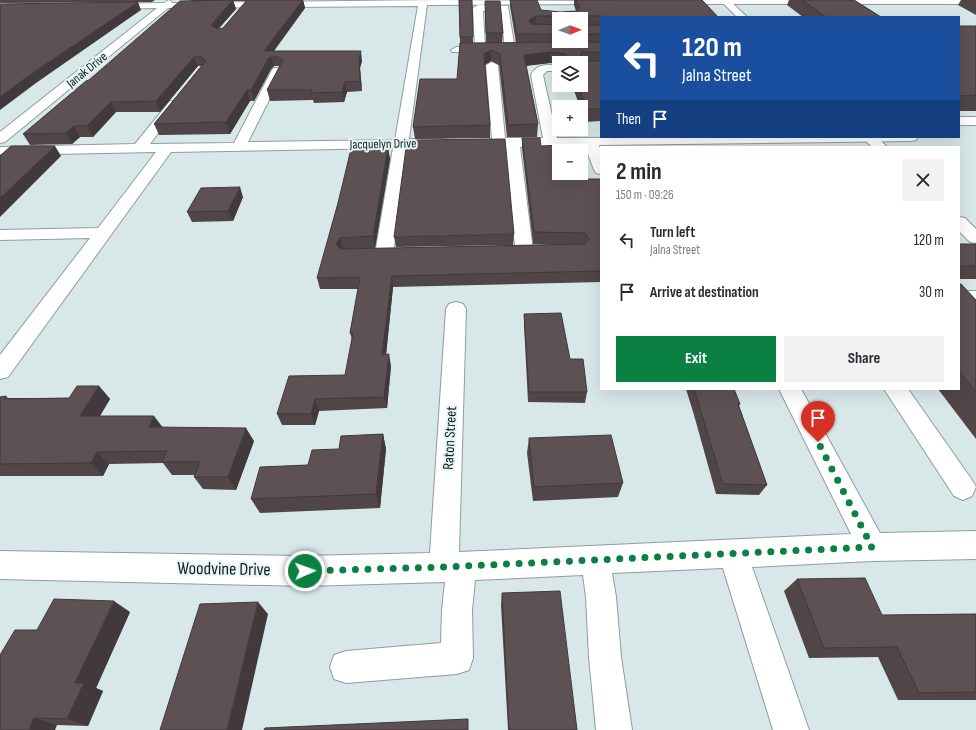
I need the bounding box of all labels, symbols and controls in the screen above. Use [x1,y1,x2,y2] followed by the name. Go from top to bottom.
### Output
[552,12,588,48] north arrow
[552,12,588,180] map controls
[682,31,742,64] text: 120 m
[616,32,668,84] icon: left
[63,49,111,92] street label: Janak Drive
[552,56,588,92] button: layers
[682,65,751,86] text: Jalna Street
[552,100,588,136] button: +
[649,108,671,130] icon: arrive
[616,110,641,129] text: Then
[349,135,416,153] street label: Jacquelyn Drive
[552,144,588,180] button: −
[616,157,662,186] text: 2 min
[902,159,944,201] button: close
[616,187,674,203] text: 150 m · 09:26
[650,223,695,242] text: Turn left
[616,229,638,251] icon: left
[914,231,944,250] text: 120 m
[650,242,700,258] text: Jalna Street
[616,281,638,303] icon: arrive
[650,283,759,302] text: Arrive at destination
[919,283,944,302] text: 30 m
[616,336,776,382] button: Exit
[784,336,944,382] button: Share
[801,401,835,442] pin
[439,405,461,470] street label: Raton Street
[807,407,829,429] icon: arrive
[284,550,326,592] position arrow
[177,558,271,580] street label: Woodvine Drive

